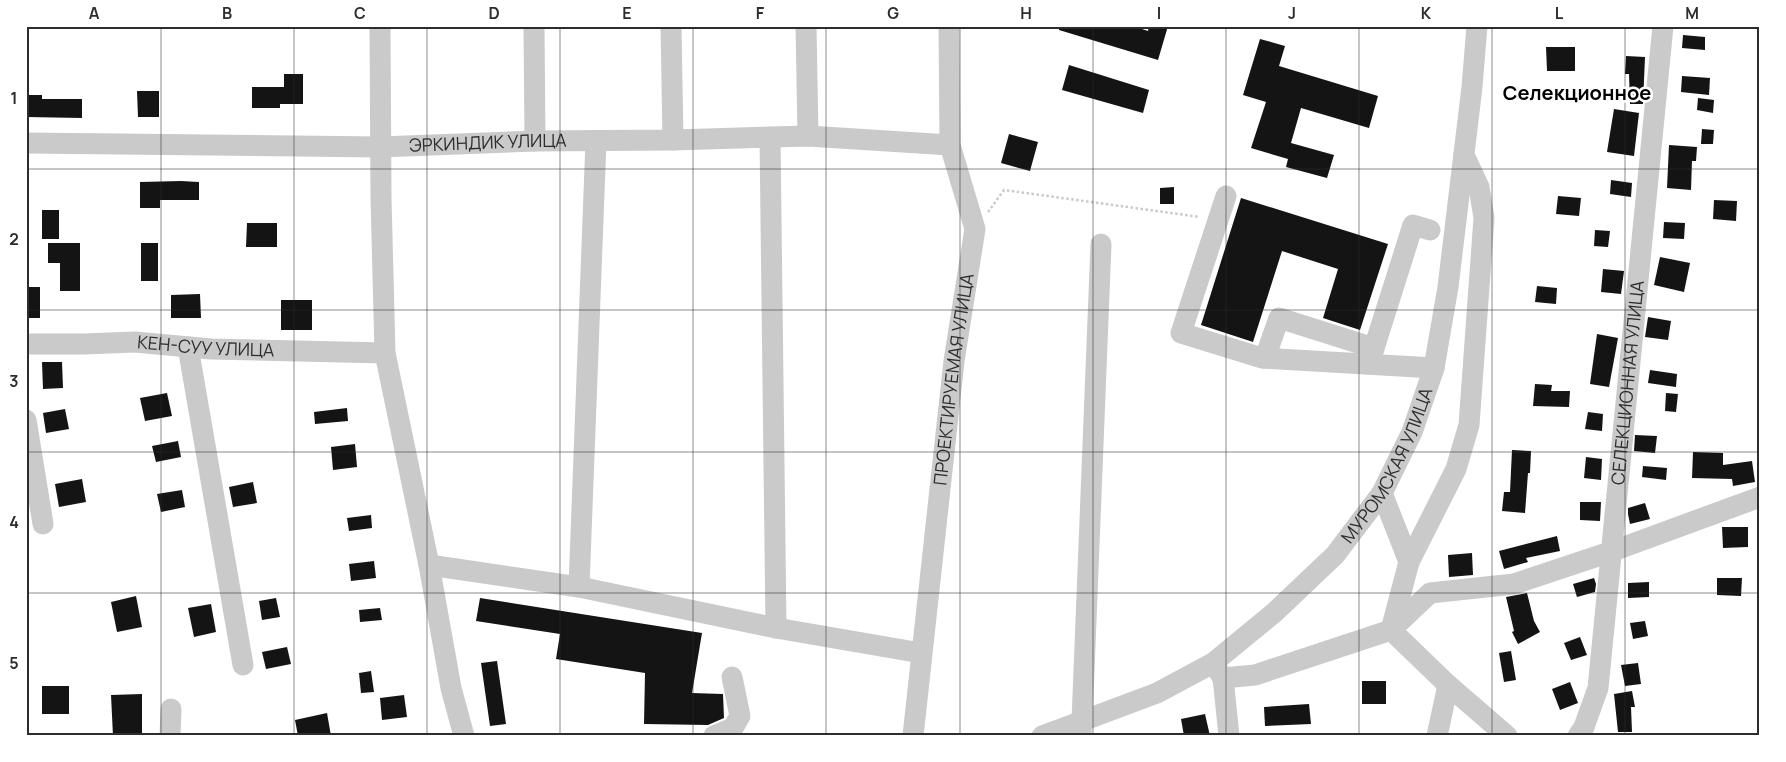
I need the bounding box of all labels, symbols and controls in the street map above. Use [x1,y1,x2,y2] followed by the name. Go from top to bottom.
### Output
[89,2,100,24] text: A
[222,2,232,24] text: B
[354,2,366,24] text: C
[488,2,500,24] text: D
[622,2,632,24] text: E
[756,2,765,24] text: F
[887,2,899,24] text: G
[1020,2,1032,24] text: H
[1157,2,1161,24] text: I
[1288,2,1296,24] text: J
[1421,2,1432,24] text: K
[1555,2,1564,24] text: L
[1685,2,1699,24] text: M
[1503,79,1651,106] district label: Селекционное
[10,87,18,109] text: 1
[409,128,567,157] street label: ЭРКИНДИК УЛИЦА
[9,228,19,250] text: 2
[927,271,979,486] street label: ПРОЕКТИРУЕМАЯ УЛИЦА
[1605,279,1649,486] street label: СЕЛЕКЦИОННАЯ УЛИЦА
[136,329,275,361] street label: КЕН-СУУ УЛИЦА
[9,370,19,392] text: 3
[1335,384,1438,548] street label: МУРОМСКАЯ УЛИЦА
[9,511,19,533] text: 4
[9,652,19,674] text: 5

